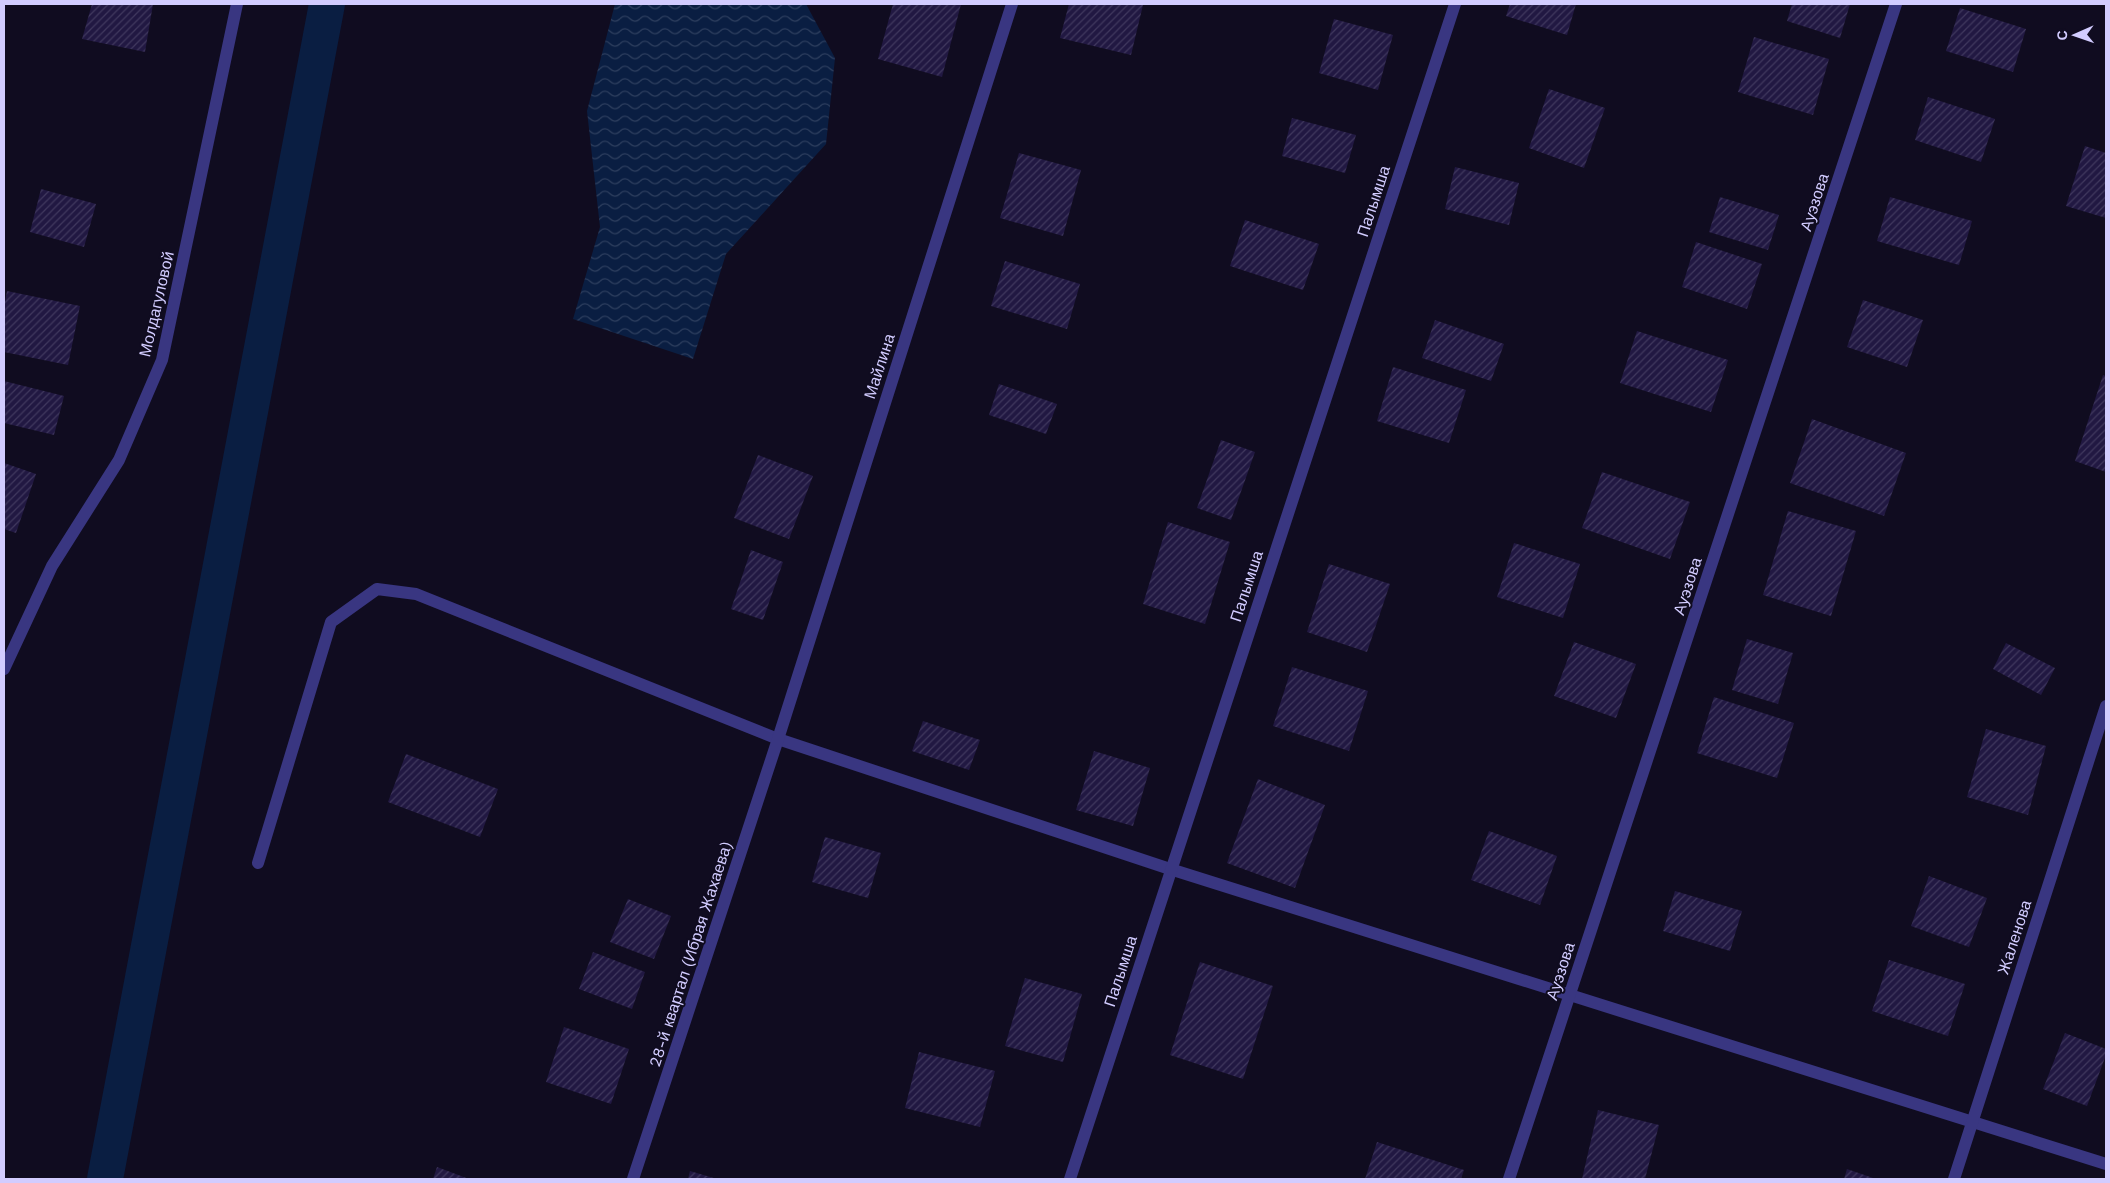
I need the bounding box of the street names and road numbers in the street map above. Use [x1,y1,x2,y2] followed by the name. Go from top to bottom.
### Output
[1353,163,1394,239] street label: Палымша
[1796,171,1833,233] street label: Ауэзова
[135,250,178,359] street label: Молдагуловой
[860,331,899,401] street label: Майлина
[1226,548,1267,624] street label: Палымша
[1669,555,1706,617] street label: Ауэзова
[645,839,736,1069] street label: 28-й квартал (Ибрая Жахаева)
[1994,897,2035,977] street label: Жаленова
[1100,933,1141,1009] street label: Палымша
[1542,940,1579,1002] street label: Ауэзова

